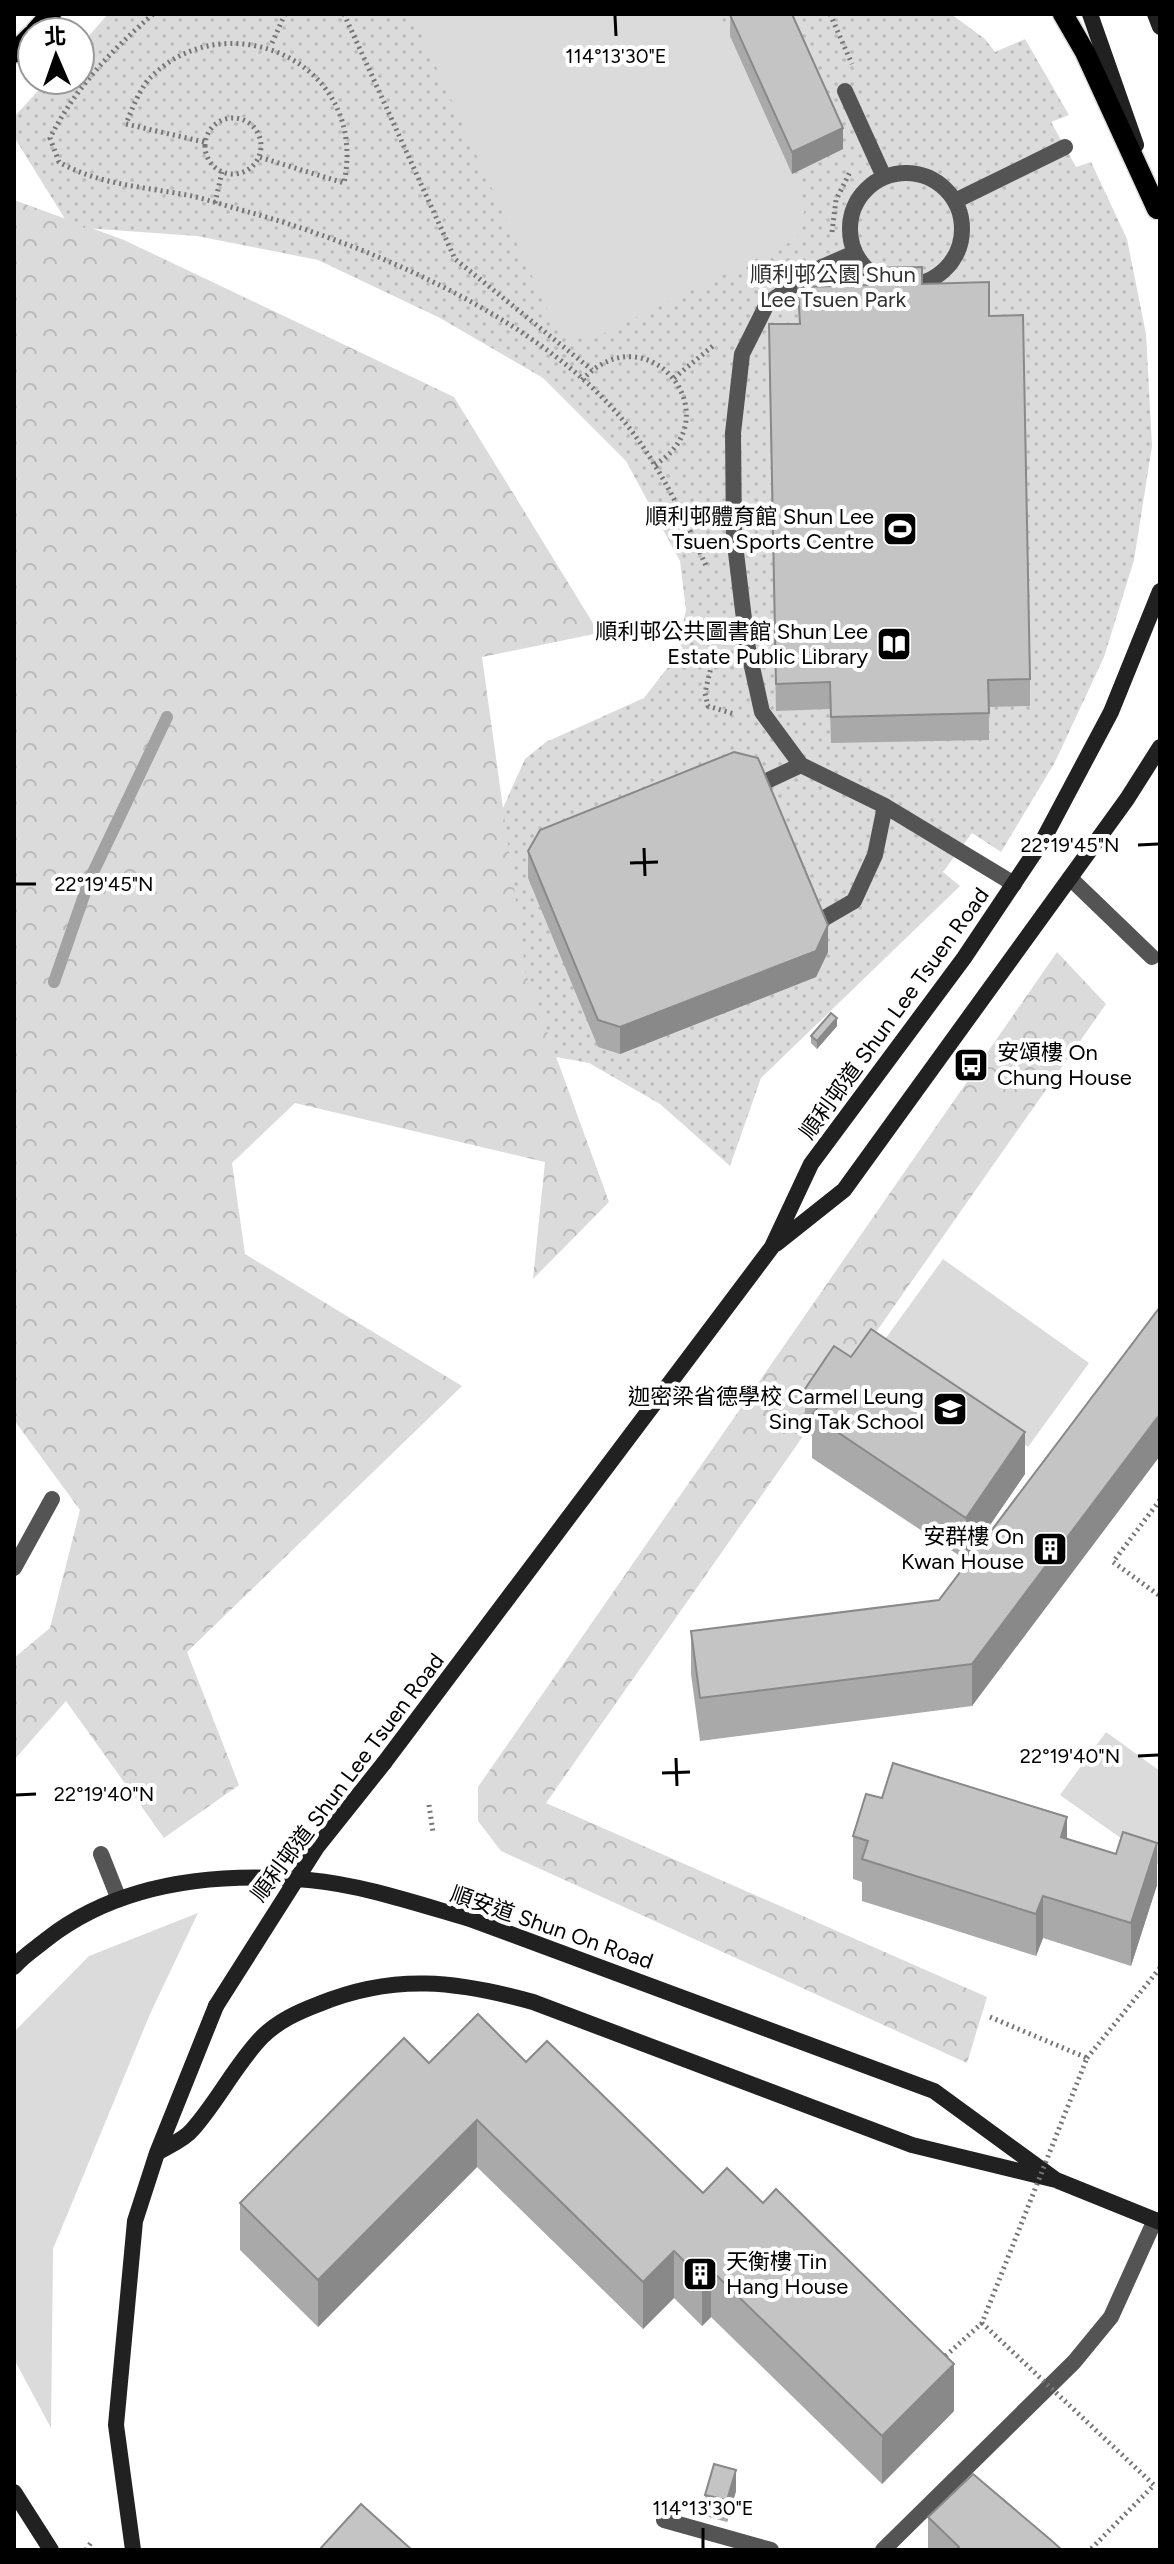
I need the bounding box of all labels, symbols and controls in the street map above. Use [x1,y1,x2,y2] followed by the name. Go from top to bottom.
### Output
[16,16,96,96] north arrow
[44,23,67,50] text: 北
[565,44,667,68] text: 114°13'30"E
[750,261,916,313] park label: 順利邨公園 Shun Lee Tsuen Park
[645,503,874,555] place label: 順利邨體育館 Shun Lee Tsuen Sports Centre
[881,510,919,548] sports icon: 順利邨體育館 Shun Lee Tsuen Sports Centre
[595,618,868,670] place label: 順利邨公共圖書館 Shun Lee Estate Public Library
[875,625,913,663] library icon: 順利邨公共圖書館 Shun Lee Estate Public Library
[1020,833,1120,857] text: 22°19'45"N
[54,872,154,896] text: 22°19'45"N
[794,882,995,1144] street label: 順利邨道 Shun Lee Tsuen Road
[997,1039,1132,1091] place label: 安頌樓 On Chung House
[952,1046,990,1084] bus stop icon: 安頌樓 On Chung House
[628,1383,924,1435] place label: 迦密梁省德學校 Carmel Leung Sing Tak School
[931,1390,969,1428] school or university icon: 迦密梁省德學校 Carmel Leung Sing Tak School
[901,1523,1024,1575] place label: 安群樓 On Kwan House
[1031,1530,1069,1568] building icon: 安群樓 On Kwan House
[245,1648,450,1907] street label: 順利邨道 Shun Lee Tsuen Road
[1020,1744,1120,1768] text: 22°19'40"N
[54,1782,154,1806] text: 22°19'40"N
[447,1880,657,1975] street label: 順安道 Shun On Road
[726,2248,848,2300] place label: 天衡樓 Tin Hang House
[681,2255,719,2293] building icon: 天衡樓 Tin Hang House
[652,2496,754,2520] text: 114°13'30"E

